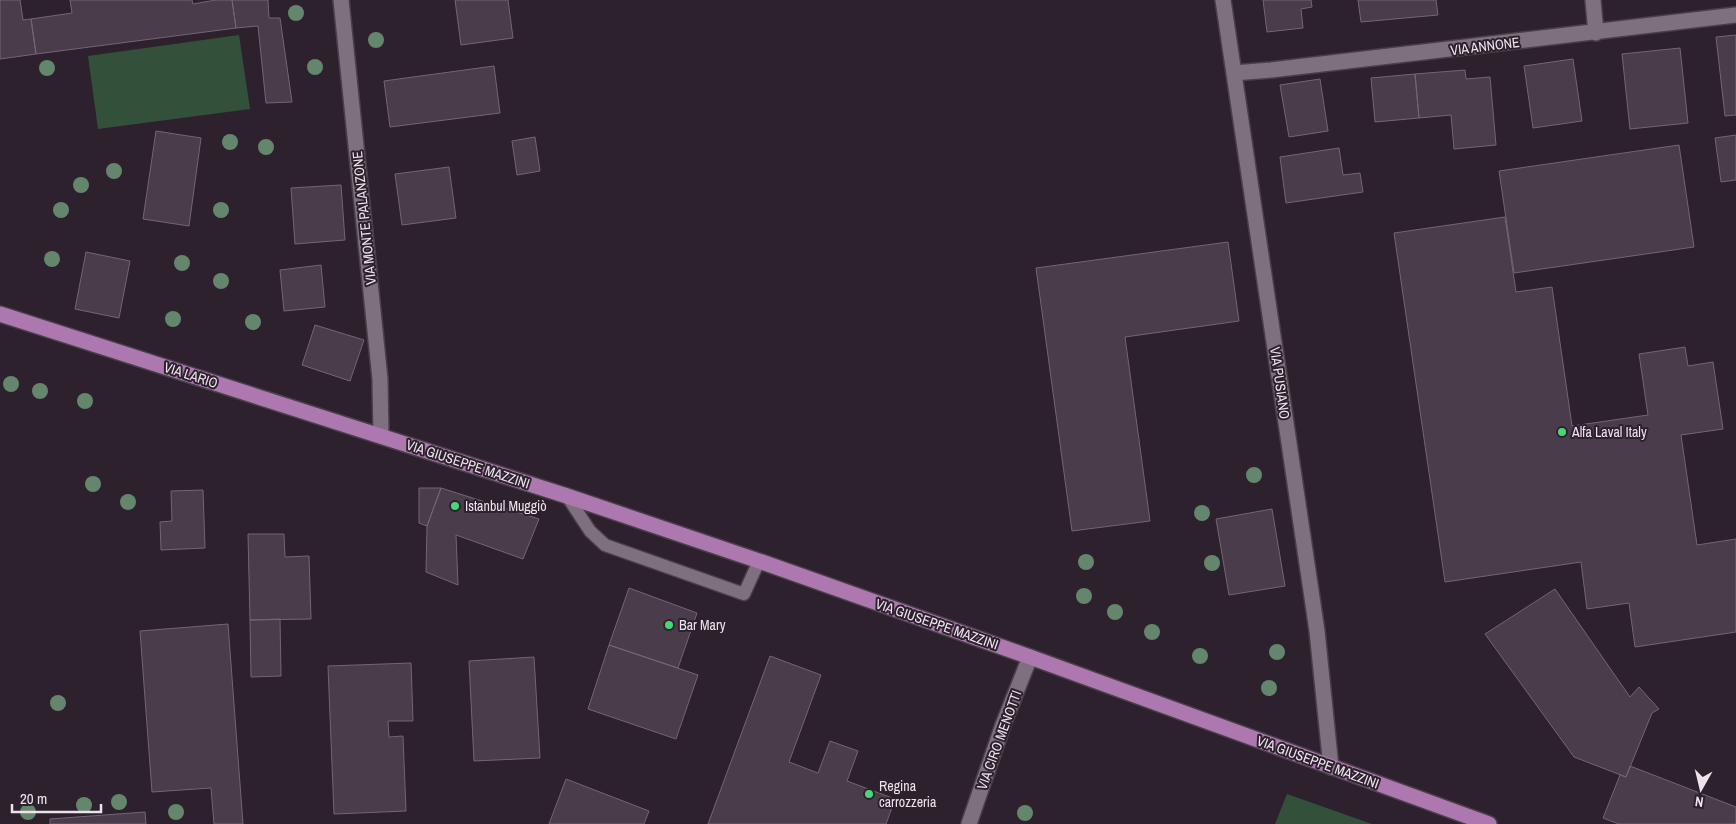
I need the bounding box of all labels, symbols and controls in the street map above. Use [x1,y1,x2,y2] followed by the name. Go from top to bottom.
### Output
[1449,33,1521,59] street label: VIA ANNONE
[348,150,380,286] street label: VIA MONTE PALANZONE
[1266,346,1294,420] street label: VIA PUSIANO
[162,358,220,392] street label: VIA LARIO
[1571,423,1647,441] place label: Alfa Laval Italy
[1556,426,1568,438] marker: Alfa Laval Italy
[404,436,532,492] street label: VIA GIUSEPPE MAZZINI
[465,497,547,515] place label: Istanbul Muggiò
[449,500,461,512] marker: Istanbul Muggiò
[873,595,1001,653] street label: VIA GIUSEPPE MAZZINI
[679,616,726,634] place label: Bar Mary
[663,619,675,631] marker: Bar Mary
[973,688,1025,792] street label: VIA CIRO MENOTTI
[1254,732,1382,792] street label: VIA GIUSEPPE MAZZINI
[1676,764,1726,814] north arrow
[879,777,937,811] place label: Regina carrozzeria
[12,782,101,814] scale bar
[20,788,47,809] text: 20 m
[863,788,875,800] marker: Regina carrozzeria
[1694,792,1705,811] text: N

